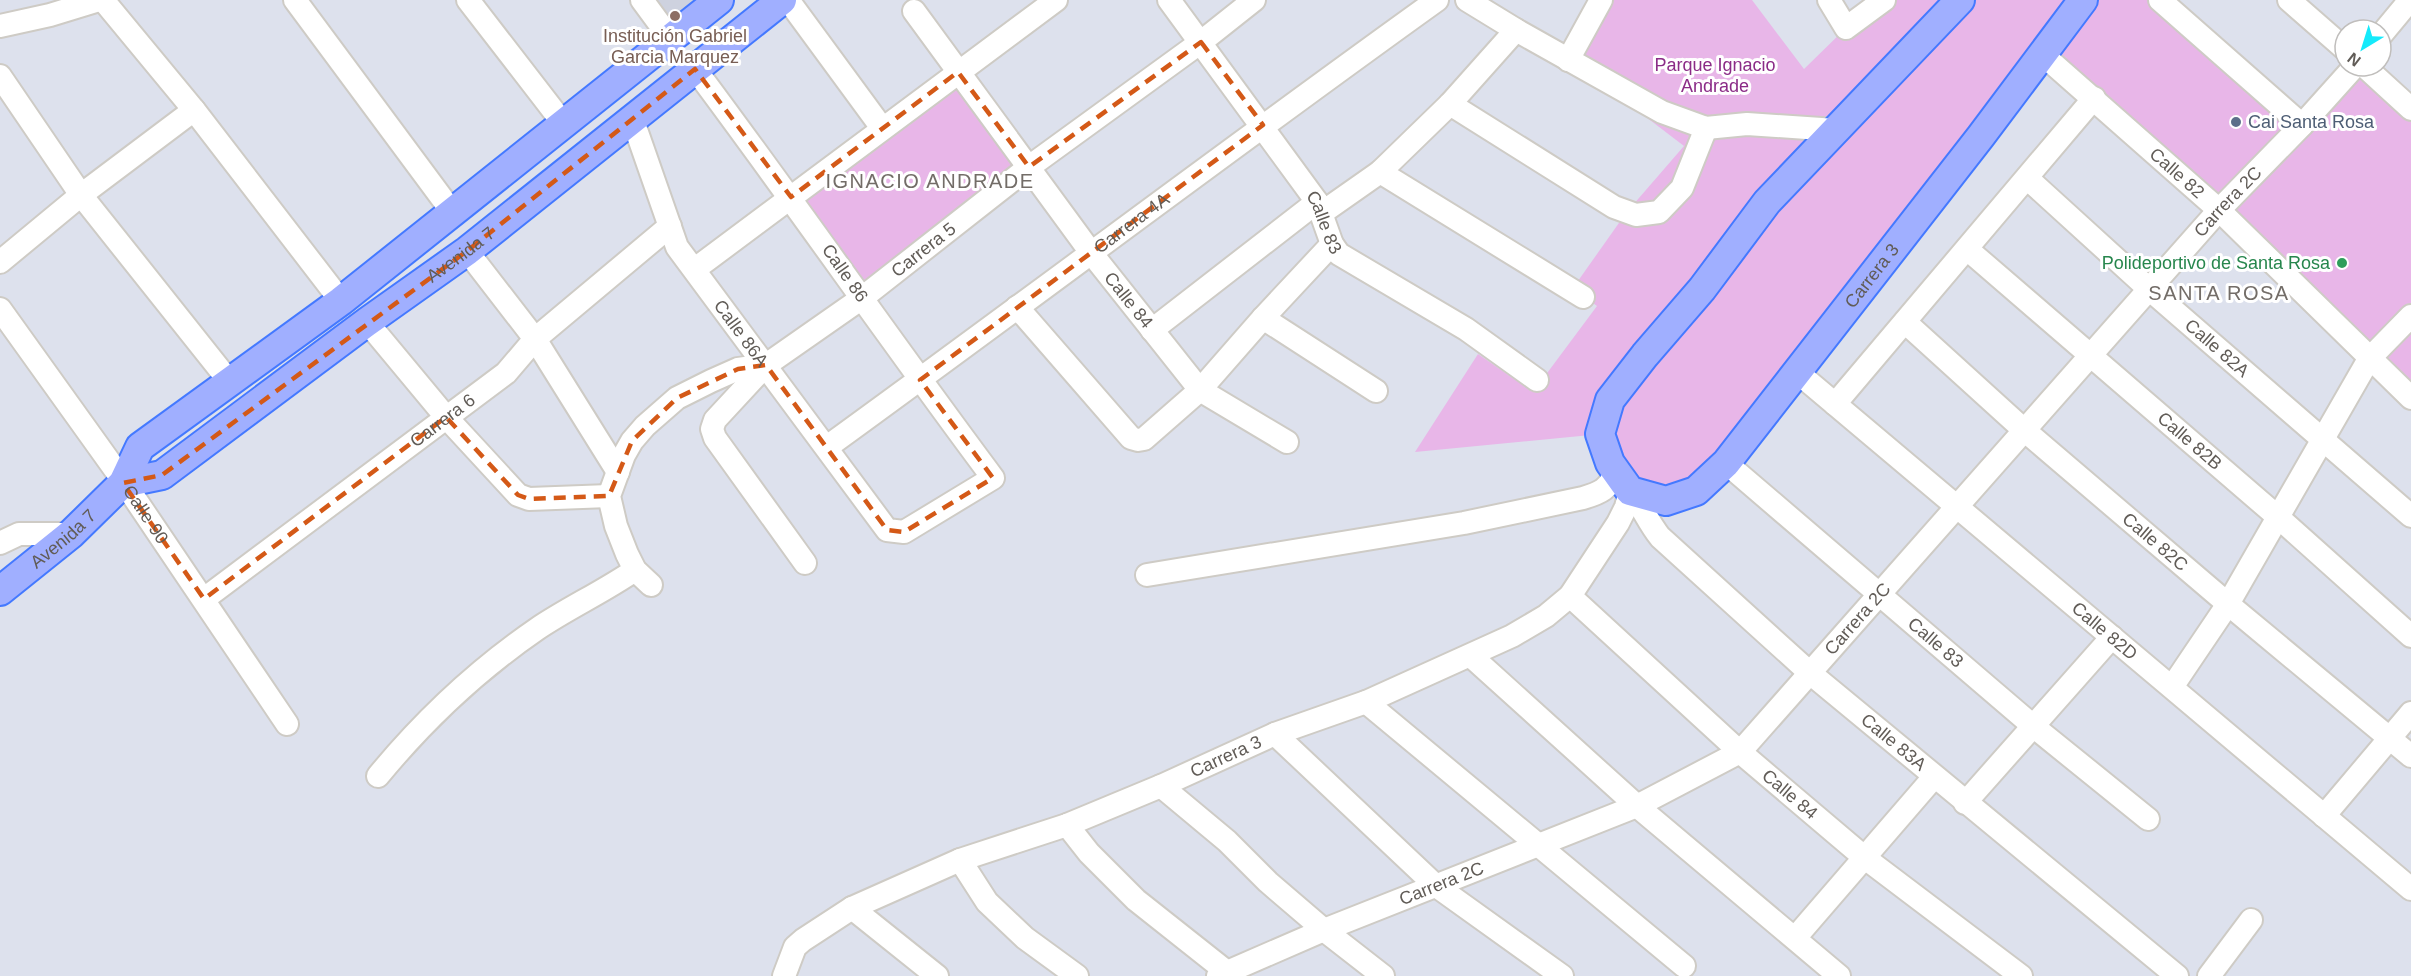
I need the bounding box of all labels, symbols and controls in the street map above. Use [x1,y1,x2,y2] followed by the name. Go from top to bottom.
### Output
[668,9,682,23] marker: Institución Gabriel Garcia Marquez
[2333,18,2393,78] north arrow
[603,26,747,67] place label: Institución Gabriel Garcia Marquez
[2344,49,2364,70] text: N
[1654,55,1776,96] park label: Parque Ignacio Andrade
[2248,112,2375,132] place label: Cai Santa Rosa
[2229,115,2243,129] marker: Cai Santa Rosa
[2146,144,2208,202] street label: Calle 82
[2190,162,2266,241] street label: Carrera 2C
[825,170,1035,192] district label: IGNACIO ANDRADE
[1302,187,1346,258] street label: Calle 83
[1090,189,1173,257] street label: Carrera 4A
[887,218,960,281] street label: Carrera 5
[423,223,499,286] street label: Avenida 7
[818,240,872,306] street label: Calle 86
[1841,240,1903,312] street label: Carrera 3
[2102,253,2331,273] place label: Polideportivo de Santa Rosa
[2335,256,2349,270] marker: Polideportivo de Santa Rosa
[1100,268,1157,332] street label: Calle 84
[2148,282,2290,304] district label: SANTA ROSA
[710,296,772,371] street label: Calle 86A
[2181,315,2253,381] street label: Calle 82A
[406,390,479,451] street label: Carrera 6
[2154,408,2226,474] street label: Calle 82B
[119,482,172,548] street label: Calle 90
[27,505,100,572] street label: Avenida 7
[2119,509,2192,575] street label: Calle 82C
[1821,579,1895,659] street label: Carrera 2C
[2068,598,2141,664] street label: Calle 82D
[1904,613,1967,672] street label: Calle 83
[1857,710,1930,775] street label: Calle 83A
[1187,732,1265,781] street label: Carrera 3
[1758,765,1821,823] street label: Calle 84
[1396,858,1487,909] street label: Carrera 2C

